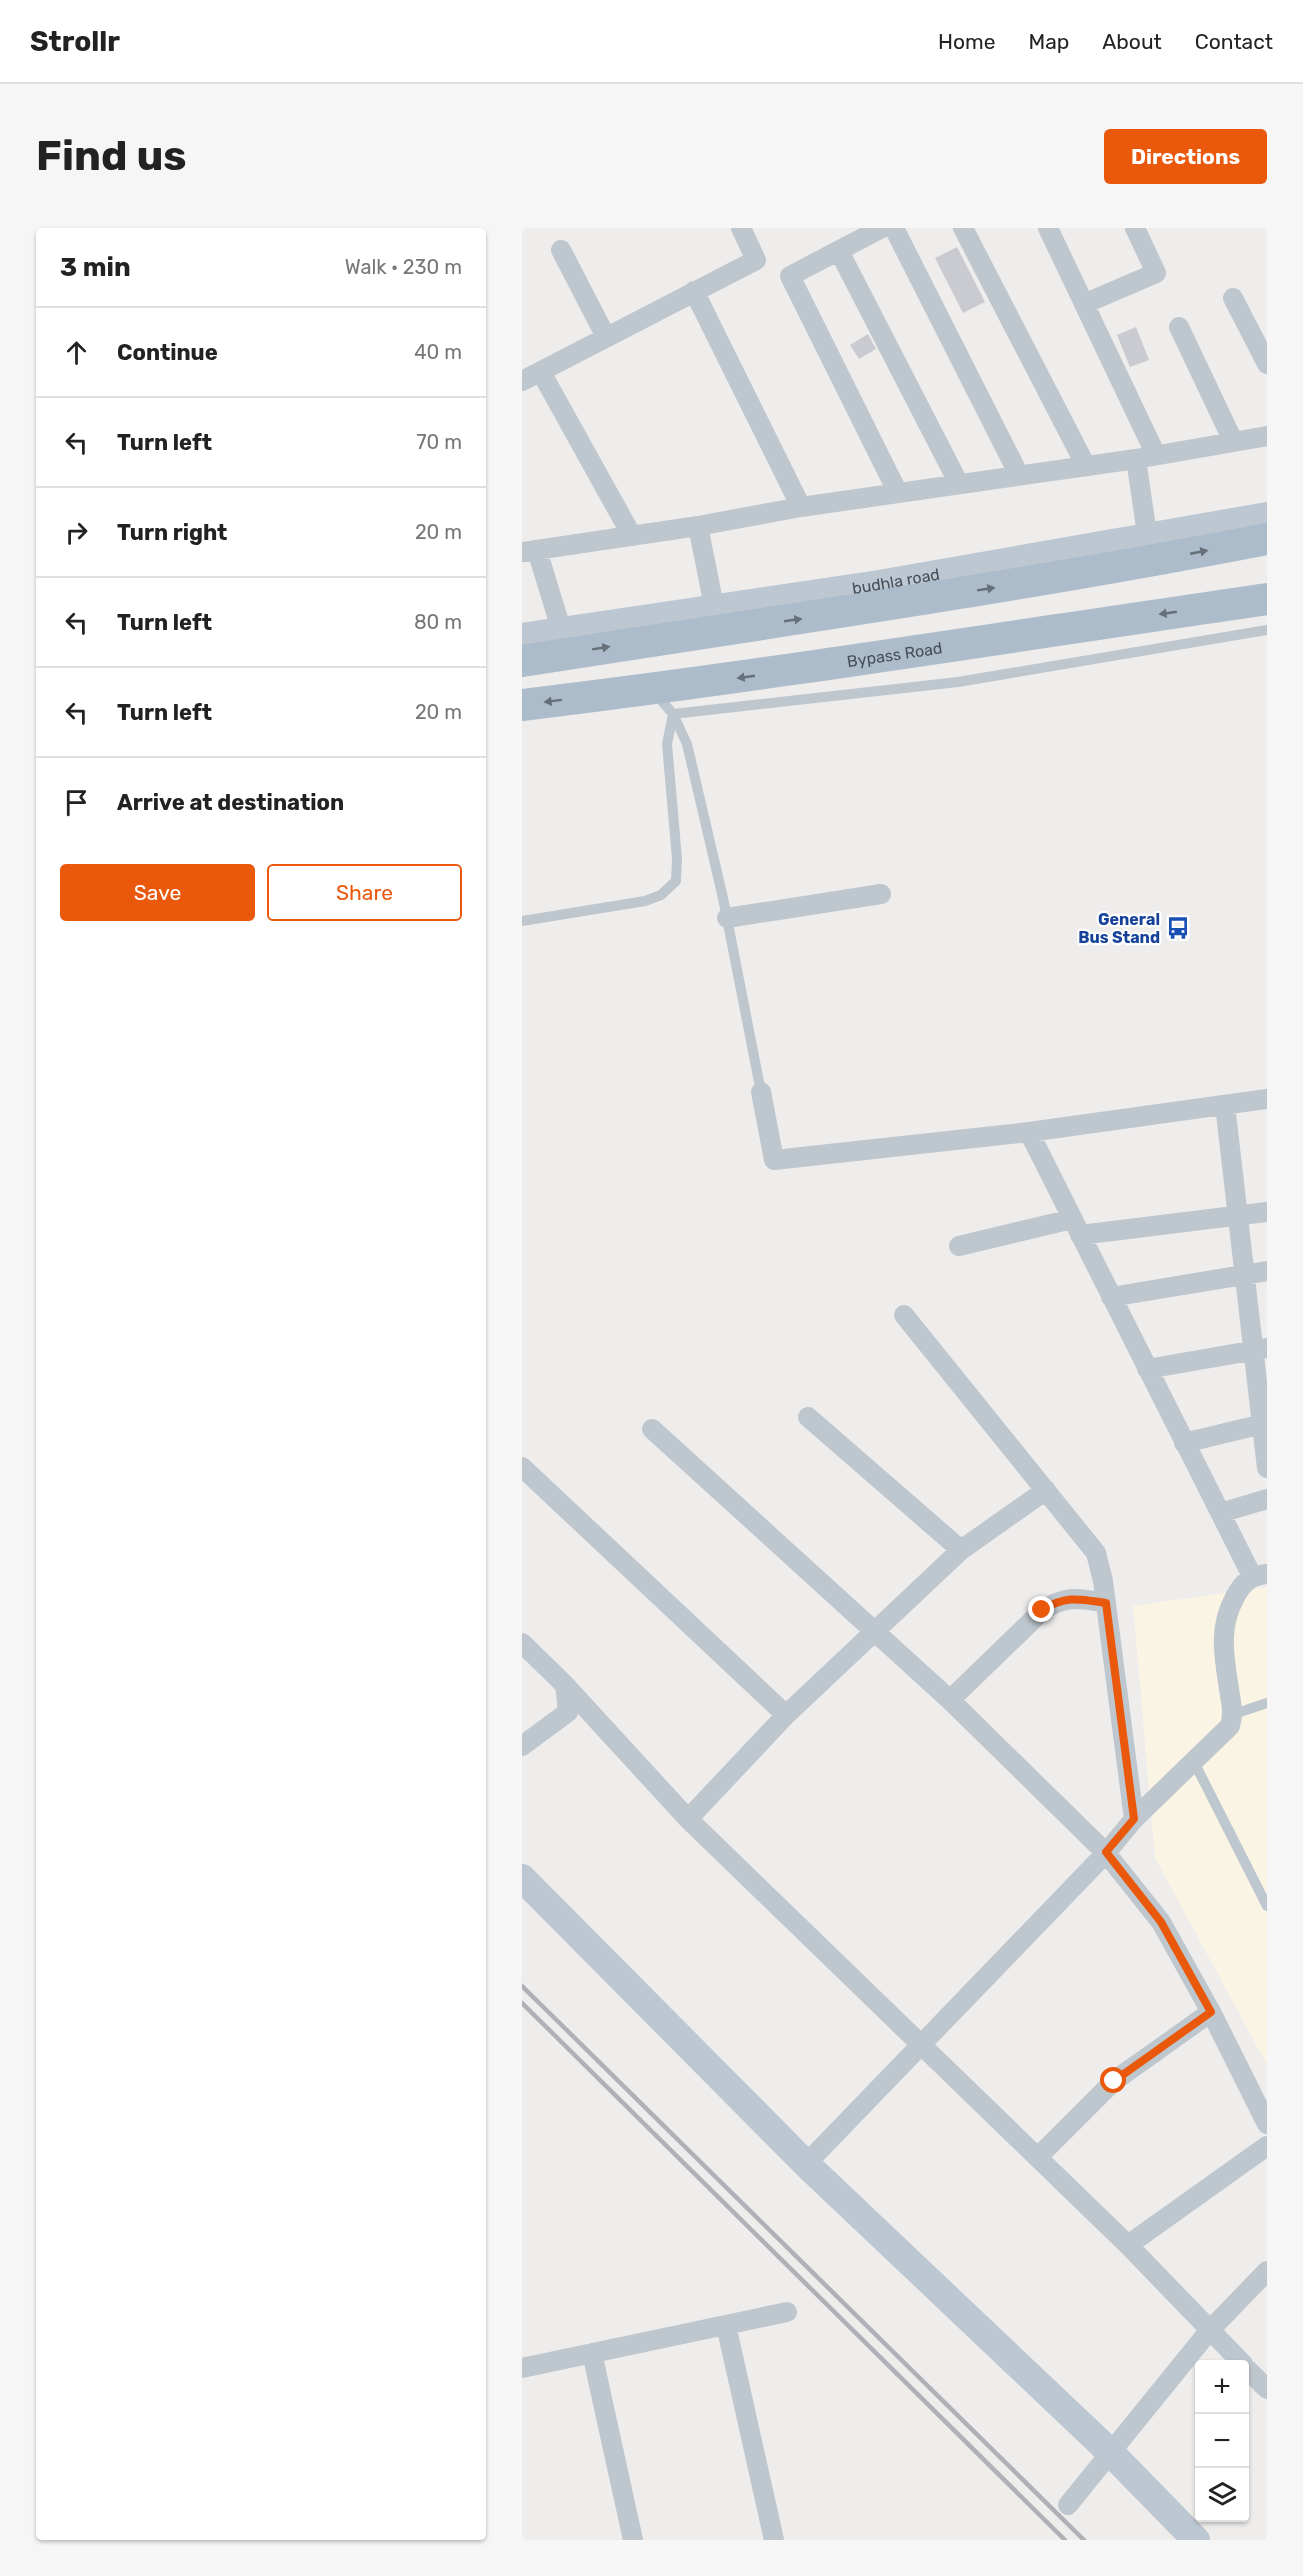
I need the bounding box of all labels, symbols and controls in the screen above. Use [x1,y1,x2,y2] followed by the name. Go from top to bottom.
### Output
[30,25,120,58] text: Strollr
[938,29,995,54] text: Home
[1028,29,1069,54] text: Map
[1102,29,1162,54] text: About
[1195,29,1273,54] text: Contact
[1104,129,1267,184] button: Directions
[36,131,187,181] text: Find us
[60,252,131,283] text: 3 min
[345,255,462,279] text: Walk · 230 m
[60,336,93,369] icon: ahead
[117,339,218,366] text: Continue
[414,340,462,364] text: 40 m
[60,426,93,459] icon: left
[117,429,212,456] text: Turn left
[416,430,462,454] text: 70 m
[60,516,93,549] icon: right
[117,519,227,546] text: Turn right
[415,520,462,544] text: 20 m
[1189,547,1208,556] one-way arrow
[851,564,941,597] street label: budhla road
[977,584,996,593] one-way arrow
[60,606,93,639] icon: left
[117,609,212,636] text: Turn left
[1158,609,1177,618] one-way arrow
[414,610,462,634] text: 80 m
[784,615,803,625] one-way arrow
[846,638,944,671] street label: Bypass Road
[591,644,610,653] one-way arrow
[737,672,756,681] one-way arrow
[60,696,93,729] icon: left
[543,697,562,706] one-way arrow
[117,699,212,726] text: Turn left
[415,700,462,724] text: 20 m
[60,786,93,819] icon: arrive
[117,789,344,816] text: Arrive at destination
[60,864,255,921] button: Save
[267,864,462,921] button: Share
[1078,910,1160,947] place label: General Bus Stand
[1165,915,1191,941] bus stop icon: General Bus Stand
[1028,1596,1054,1622] route end
[1100,2067,1126,2093] route start
[1195,2360,1249,2522] map controls
[1195,2360,1249,2414] button: +
[1195,2414,1249,2468] button: −
[1195,2468,1249,2522] button: layers

